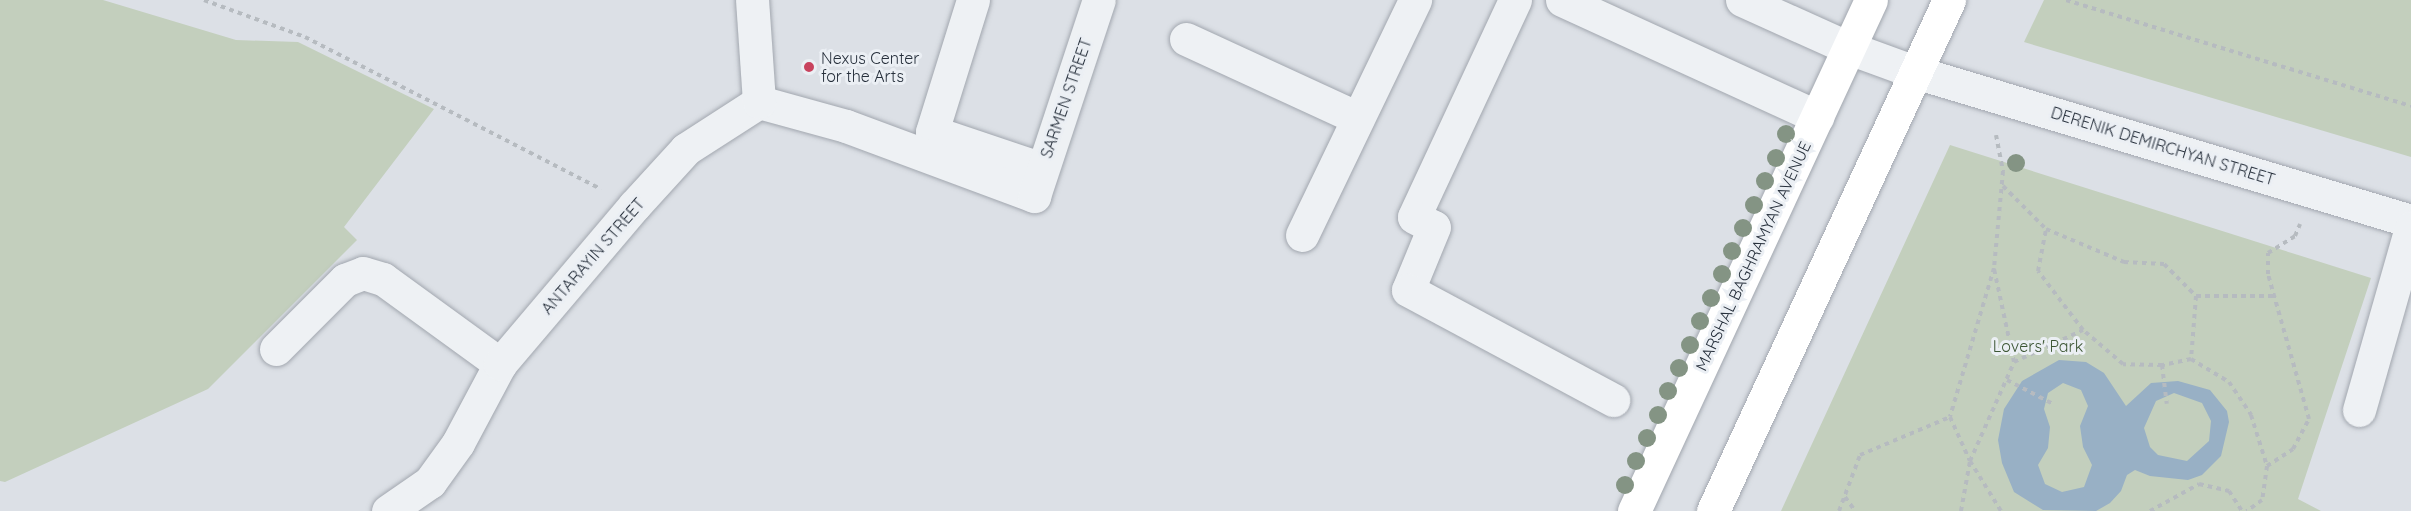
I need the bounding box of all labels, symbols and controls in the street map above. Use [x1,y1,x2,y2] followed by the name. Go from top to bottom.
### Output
[1036,35,1096,161] street label: SARMEN STREET
[821,48,919,86] place label: Nexus Center for the Arts
[802,60,816,74] marker: Nexus Center for the Arts
[2049,103,2277,189] street label: DERENIK DEMIRCHYAN STREET
[1691,138,1815,374] street label: MARSHAL BAGHRAMYAN AVENUE
[537,194,649,318] street label: ANTARAYIN STREET
[1993,336,2083,356] park label: Lovers' Park

